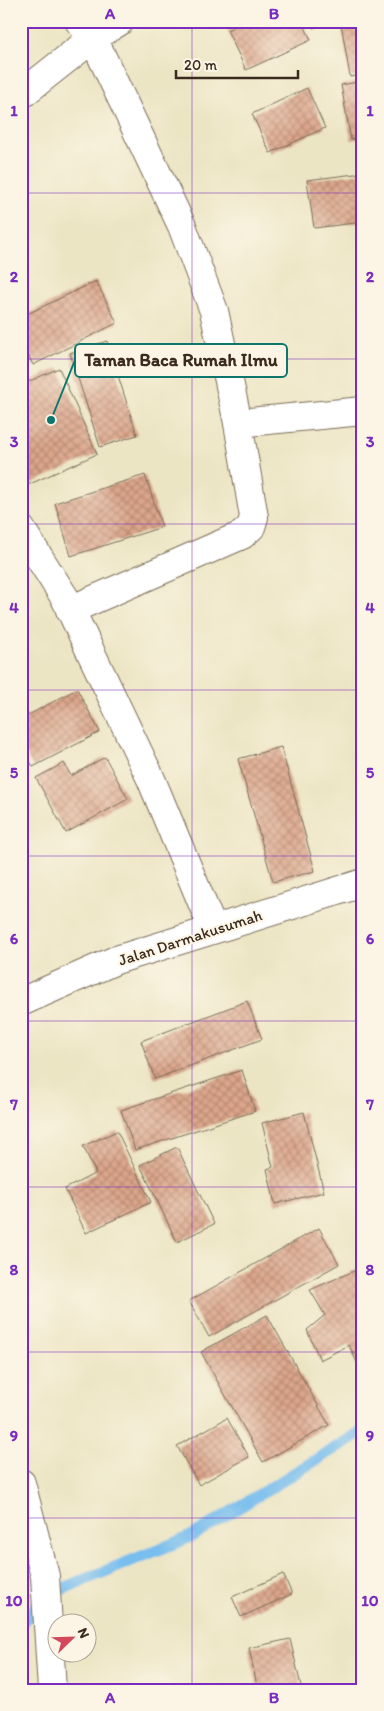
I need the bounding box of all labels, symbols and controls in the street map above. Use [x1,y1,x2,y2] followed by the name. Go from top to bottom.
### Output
[104,4,116,23] text: A
[269,4,280,23] text: B
[176,48,299,80] scale bar
[184,56,218,74] text: 20 m
[10,101,18,120] text: 1
[366,101,374,120] text: 1
[10,267,19,286] text: 2
[366,267,375,286] text: 2
[75,344,287,377] callout: Taman Baca Rumah Ilmu
[83,349,278,371] text: Taman Baca Rumah Ilmu
[10,432,19,451] text: 3
[366,432,375,451] text: 3
[9,598,19,617] text: 4
[365,598,375,617] text: 4
[10,763,19,782] text: 5
[366,763,375,782] text: 5
[116,905,264,970] street label: Jalan Darmakusumah
[10,929,19,948] text: 6
[366,929,375,948] text: 6
[9,1095,18,1114] text: 7
[365,1095,374,1114] text: 7
[10,1260,19,1279] text: 8
[366,1260,375,1279] text: 8
[10,1426,18,1445] text: 9
[366,1426,374,1445] text: 9
[5,1591,23,1610] text: 10
[361,1591,379,1610] text: 10
[48,1614,98,1664] north arrow
[74,1625,93,1641] text: N
[104,1688,116,1707] text: A
[269,1688,280,1707] text: B

